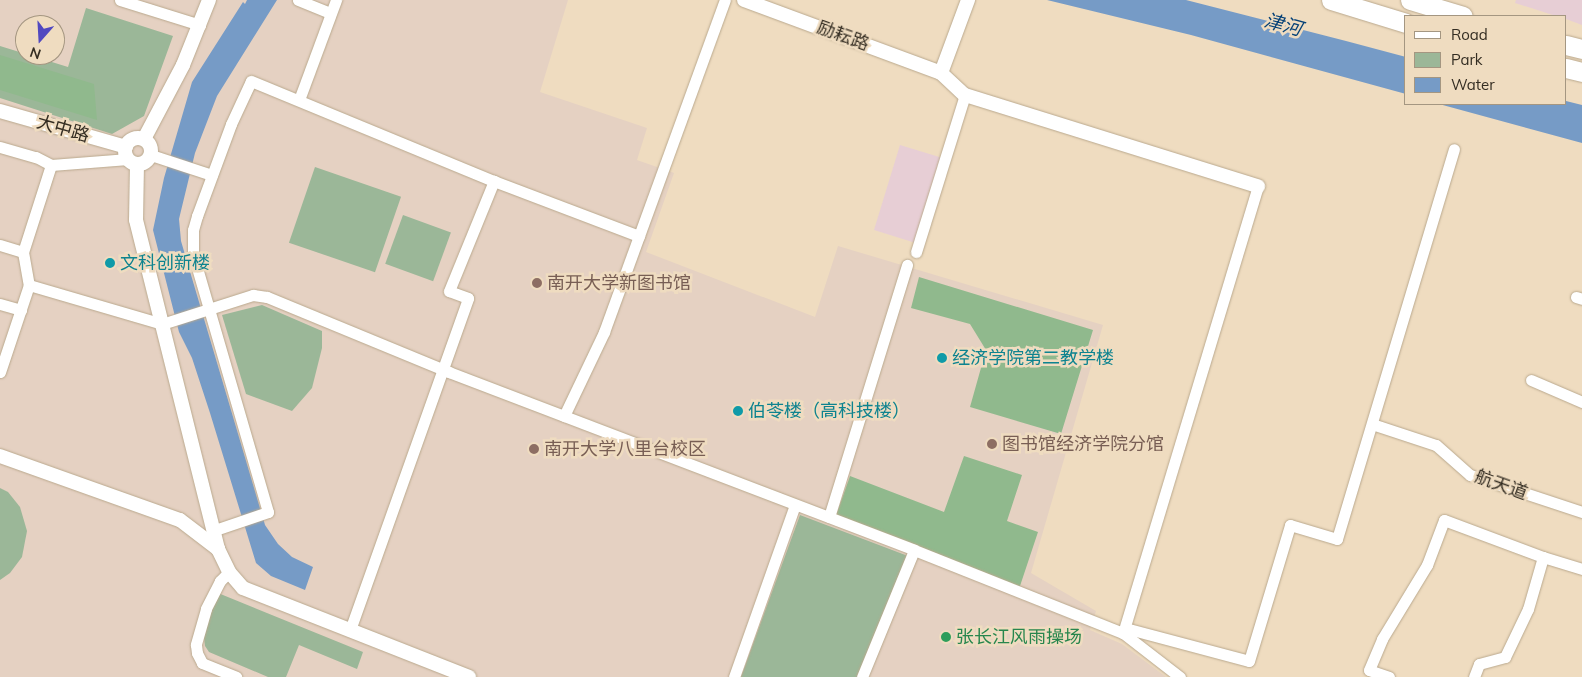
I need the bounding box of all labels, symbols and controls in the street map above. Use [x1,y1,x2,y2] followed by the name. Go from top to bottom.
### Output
[1262,9,1304,41] water label: 津河
[15,15,65,65] north arrow
[1404,15,1567,105] legend
[814,17,872,55] street label: 励耘路
[1451,25,1488,44] text: Road
[28,43,43,63] text: N
[1451,50,1483,69] text: Park
[1451,75,1495,94] text: Water
[34,111,92,147] street label: 大中路
[120,252,210,274] place label: 文科创新楼
[104,257,116,269] marker: 文科创新楼
[547,272,691,294] place label: 南开大学新图书馆
[531,277,543,289] marker: 南开大学新图书馆
[952,347,1114,369] place label: 经济学院第二教学楼
[936,352,948,364] marker: 经济学院第二教学楼
[748,400,910,422] place label: 伯苓楼（高科技楼）
[732,405,744,417] marker: 伯苓楼（高科技楼）
[1002,433,1164,455] place label: 图书馆经济学院分馆
[544,438,706,460] place label: 南开大学八里台校区
[986,438,998,450] marker: 图书馆经济学院分馆
[528,443,540,455] marker: 南开大学八里台校区
[1472,466,1530,504] street label: 航天道
[956,626,1082,648] place label: 张长江风雨操场
[940,631,952,643] marker: 张长江风雨操场

